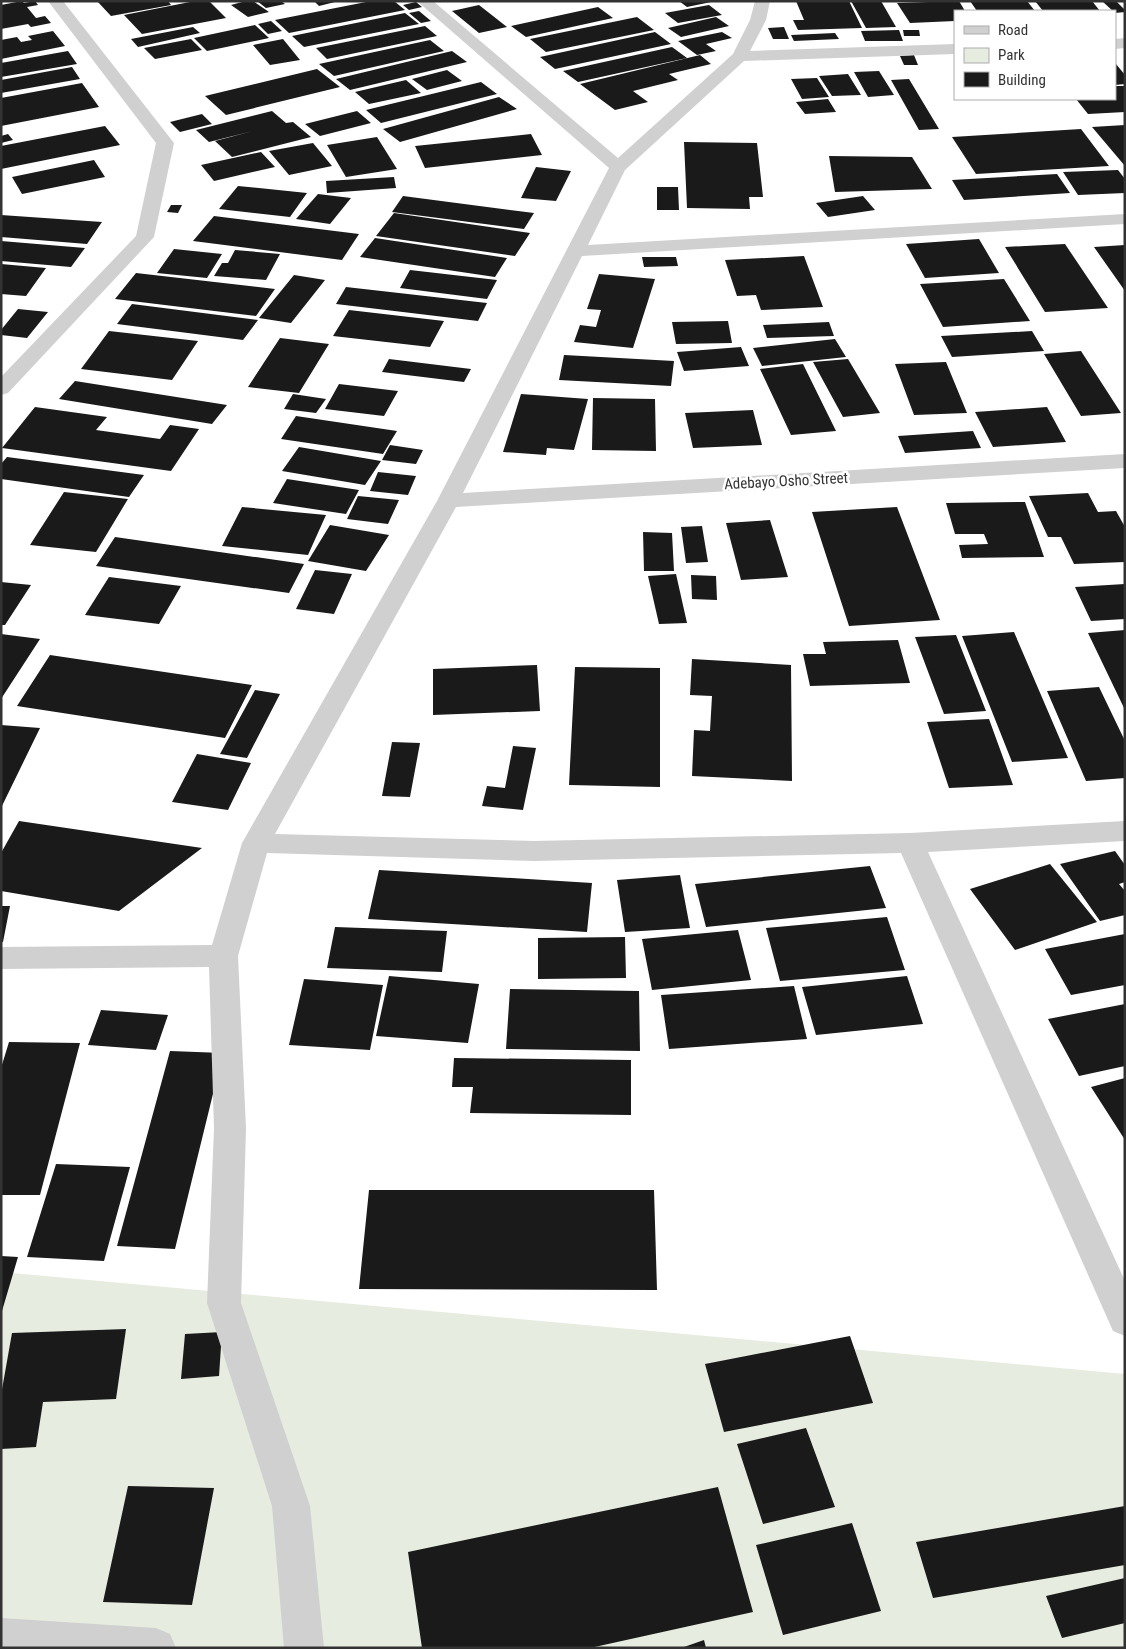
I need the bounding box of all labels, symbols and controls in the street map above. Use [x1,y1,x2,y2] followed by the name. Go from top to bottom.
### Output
[954,10,1116,100] legend
[998,21,1028,39] text: Road
[998,46,1025,64] text: Park
[998,71,1046,89] text: Building
[724,469,848,493] street label: Adebayo Osho Street

